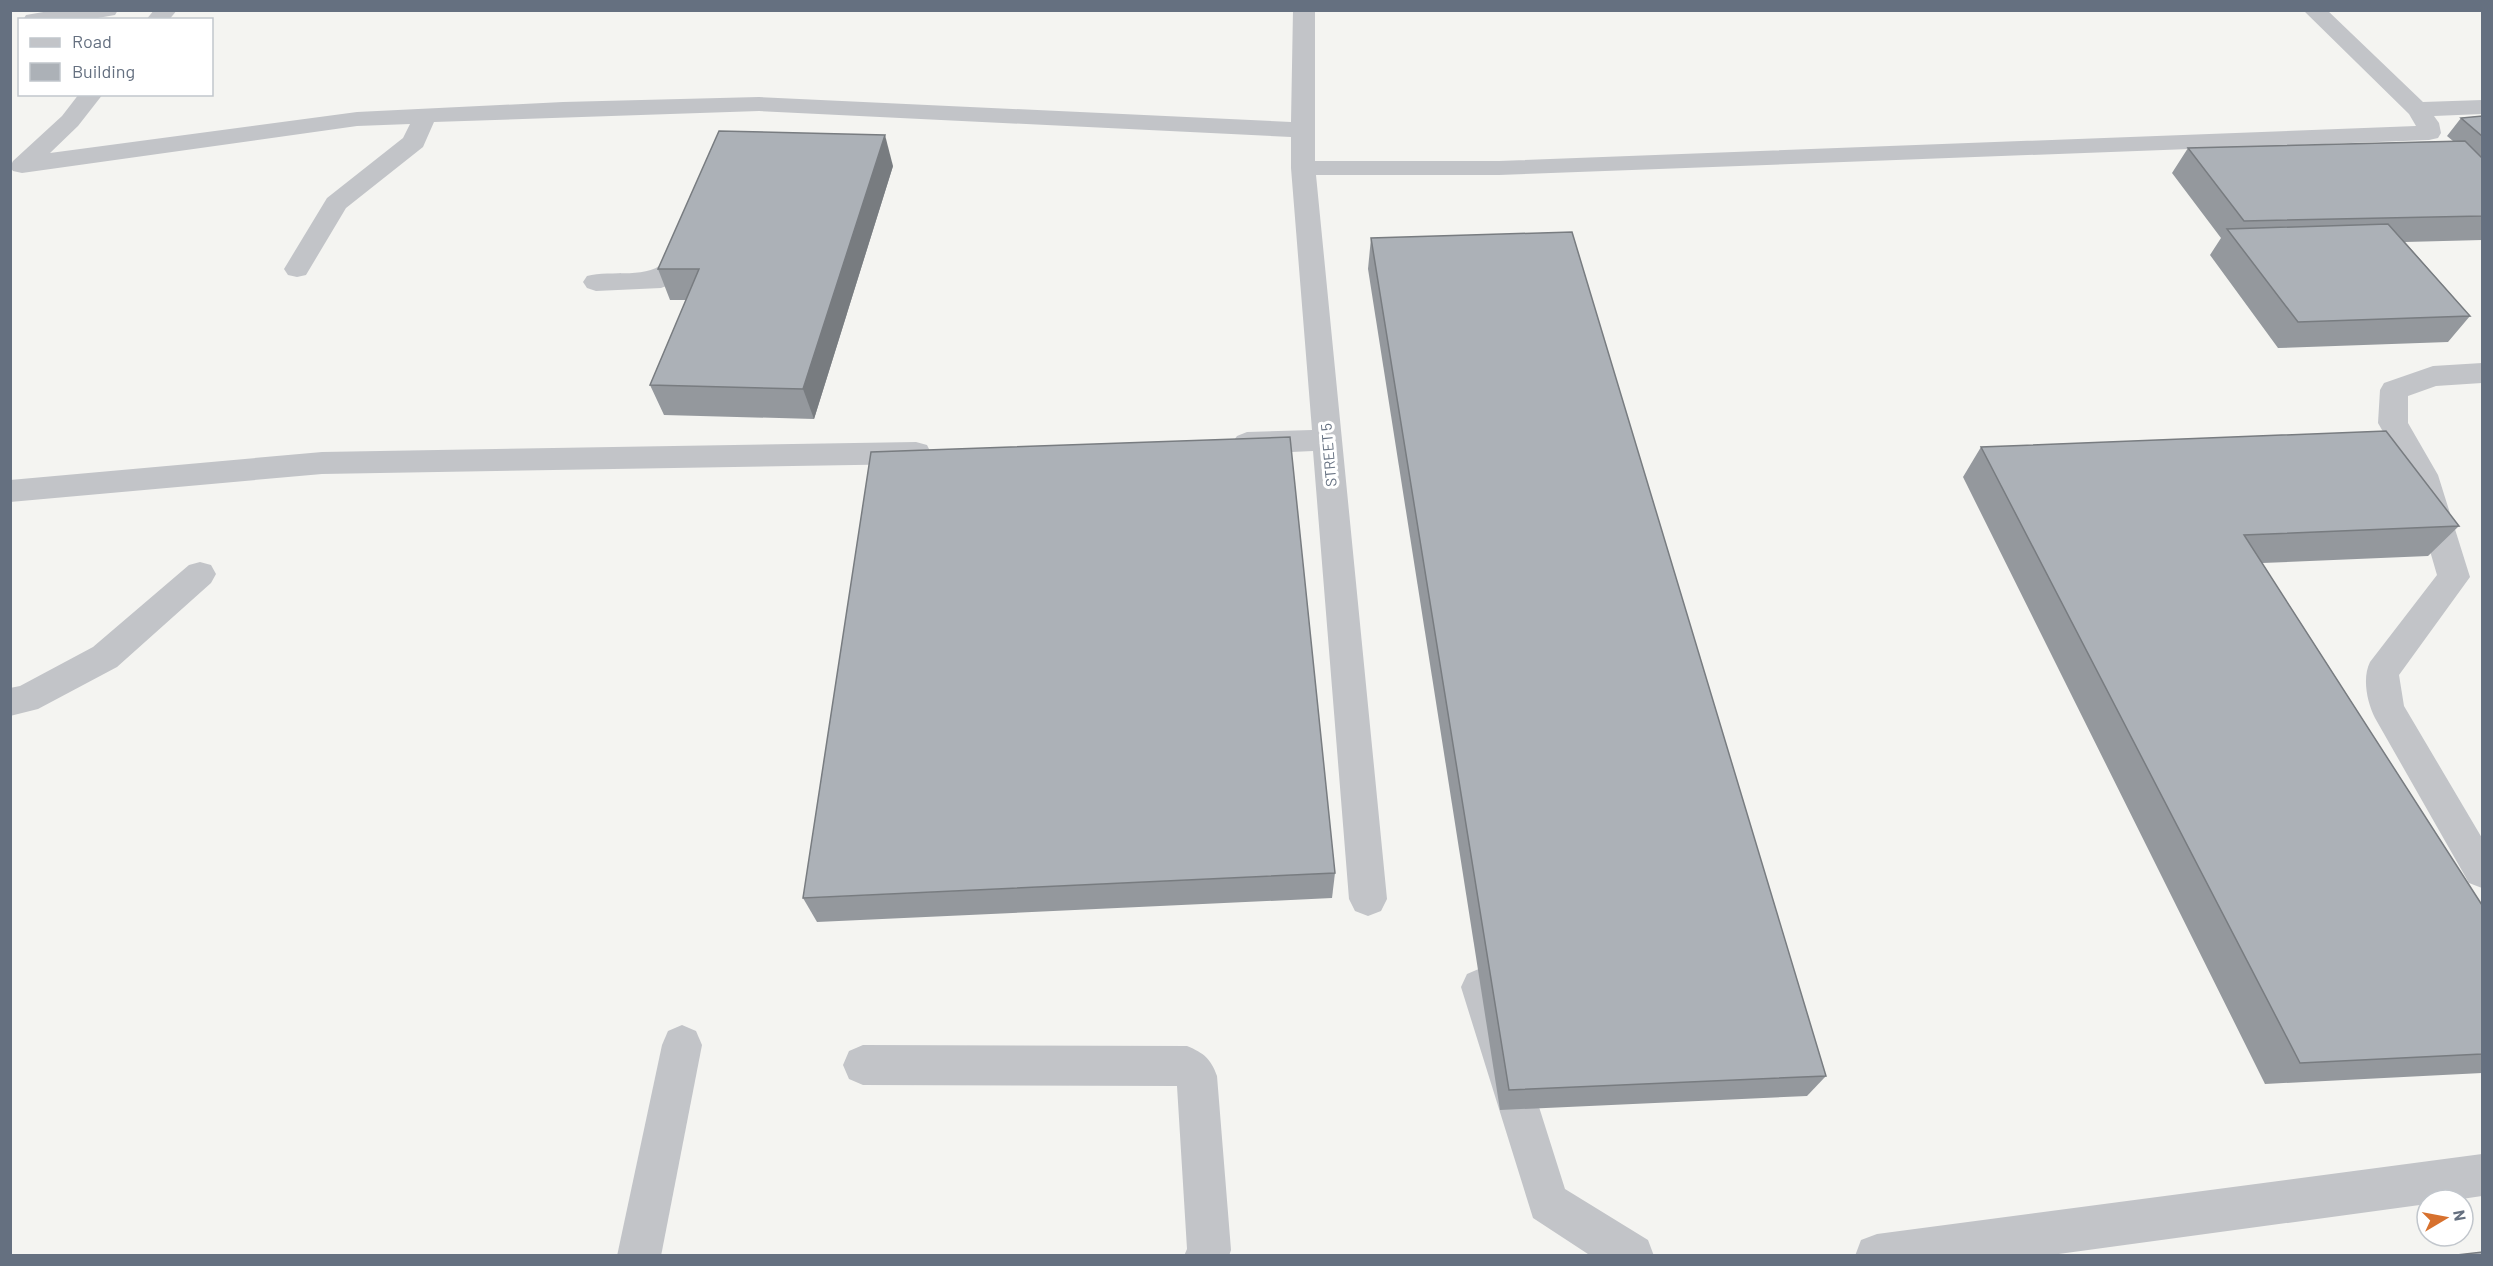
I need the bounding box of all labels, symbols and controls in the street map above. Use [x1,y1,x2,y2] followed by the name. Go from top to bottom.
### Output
[18,18,213,96] legend
[72,30,112,52] text: Road
[72,60,135,82] text: Building
[1316,423,1340,488] street label: STREET 5
[2415,1188,2475,1248] north arrow
[2450,1208,2471,1222] text: N

